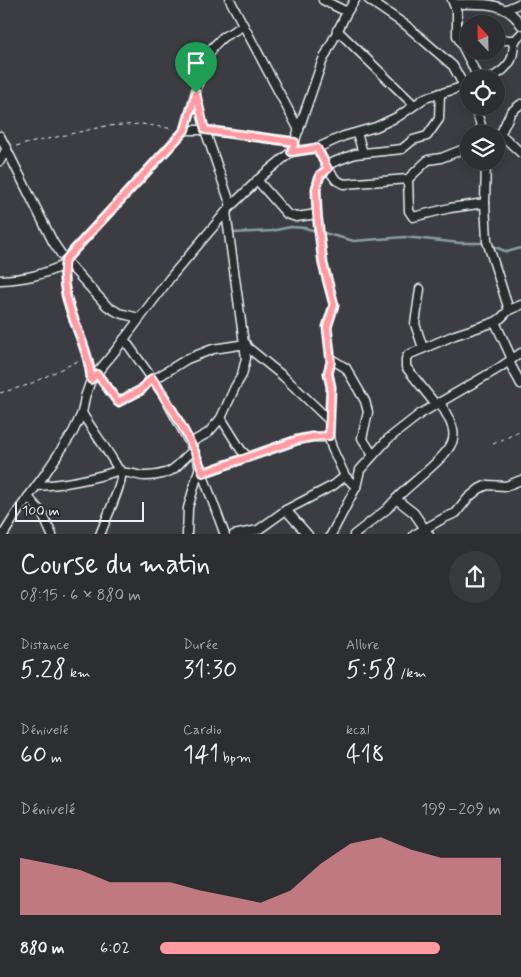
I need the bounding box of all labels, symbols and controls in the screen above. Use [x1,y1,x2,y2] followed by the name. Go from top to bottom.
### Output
[460,15,505,60] north arrow
[460,15,505,170] map controls
[175,42,217,93] pin
[182,49,210,77] icon: arrive
[460,70,505,115] button: locate
[460,125,505,170] button: layers
[15,500,144,523] scale bar
[22,502,60,520] text: 100 m
[20,547,210,584] text: Course du matin
[449,551,501,603] button: share
[20,585,141,606] text: 08:15 · 6 × 880 m
[20,636,69,654] text: Distance
[183,636,218,654] text: Durée
[346,636,380,654] text: Allure
[20,654,66,687] text: 5.28
[183,654,237,687] text: 31:30
[346,654,396,687] text: 5:58
[66,664,90,682] text: km
[396,664,427,682] text: /km
[20,721,68,739] text: Dénivelé
[183,721,222,739] text: Cardio
[346,721,370,739] text: kcal
[20,739,47,772] text: 60
[183,739,219,772] text: 141
[346,739,385,772] text: 418
[47,749,62,767] text: m
[219,749,251,767] text: bpm
[20,799,75,820] text: Dénivelé
[421,799,501,820] text: 199–209 m
[20,938,64,959] text: 880 m
[100,938,130,959] text: 6:02

